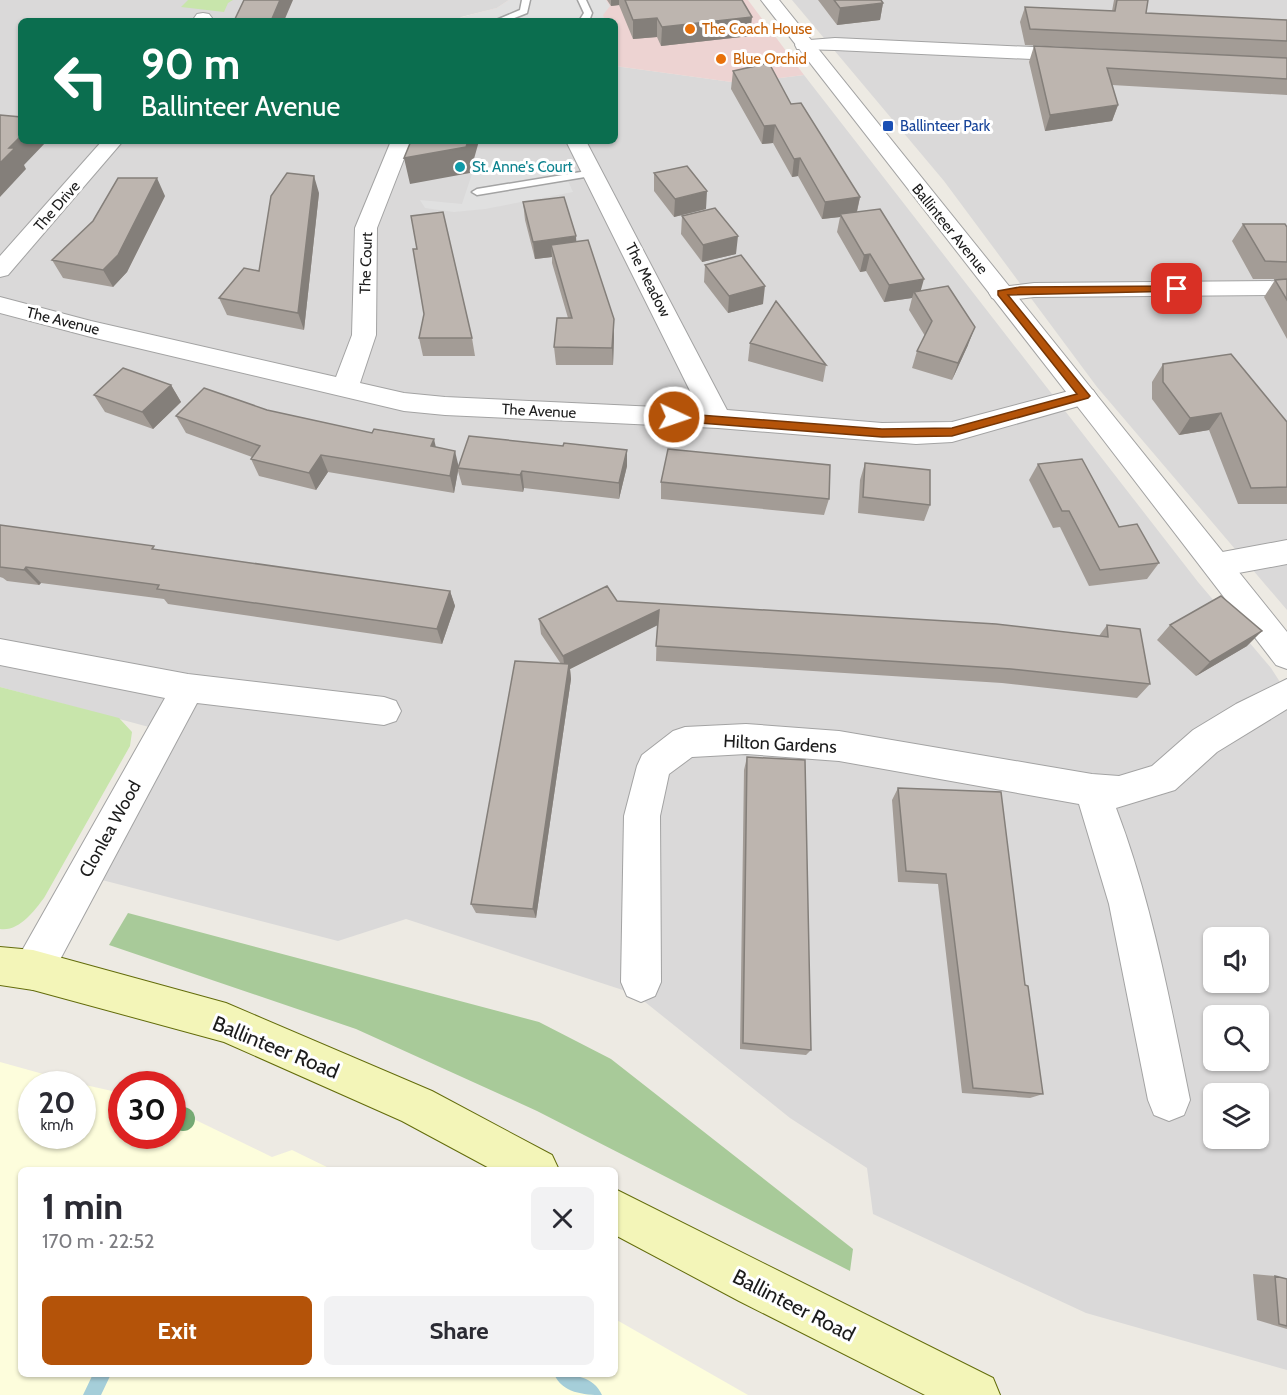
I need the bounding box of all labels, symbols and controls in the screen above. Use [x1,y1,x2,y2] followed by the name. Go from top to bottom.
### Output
[702,20,813,38] place label: The Coach House
[683,22,697,36] marker: The Coach House
[141,38,240,90] text: 90 m
[42,42,120,120] icon: left
[733,50,807,68] place label: Blue Orchid
[714,52,728,66] marker: Blue Orchid
[141,90,340,123] text: Ballinteer Avenue
[900,117,990,135] place label: Ballinteer Park
[881,119,895,133] marker: Ballinteer Park
[472,158,572,176] place label: St. Anne's Court
[453,160,467,174] marker: St. Anne's Court
[30,177,84,235] street label: The Drive
[908,180,992,278] street label: Ballinteer Avenue
[356,232,376,294] street label: The Court
[622,240,675,320] street label: The Meadow
[1151,263,1202,314] pin
[1160,272,1193,305] icon: arrive
[25,303,102,339] street label: The Avenue
[642,385,706,449] position arrow
[501,400,577,422] street label: The Avenue
[723,730,837,758] street label: Hilton Gardens
[74,777,146,881] street label: Clonlea Wood
[1203,927,1269,1149] map controls
[1203,927,1269,993] button: sound
[1203,1005,1269,1071] button: search
[209,1010,343,1084] street label: Ballinteer Road
[108,1071,186,1149] speed limit sign: 30
[1203,1083,1269,1149] button: layers
[38,1084,76,1121] text: 20
[41,1116,73,1134] text: km/h
[42,1184,123,1228] text: 1 min
[531,1187,594,1250] button: close
[42,1229,155,1253] text: 170 m · 22:52
[729,1263,859,1347] street label: Ballinteer Road
[42,1296,312,1365] button: Exit
[324,1296,594,1365] button: Share

